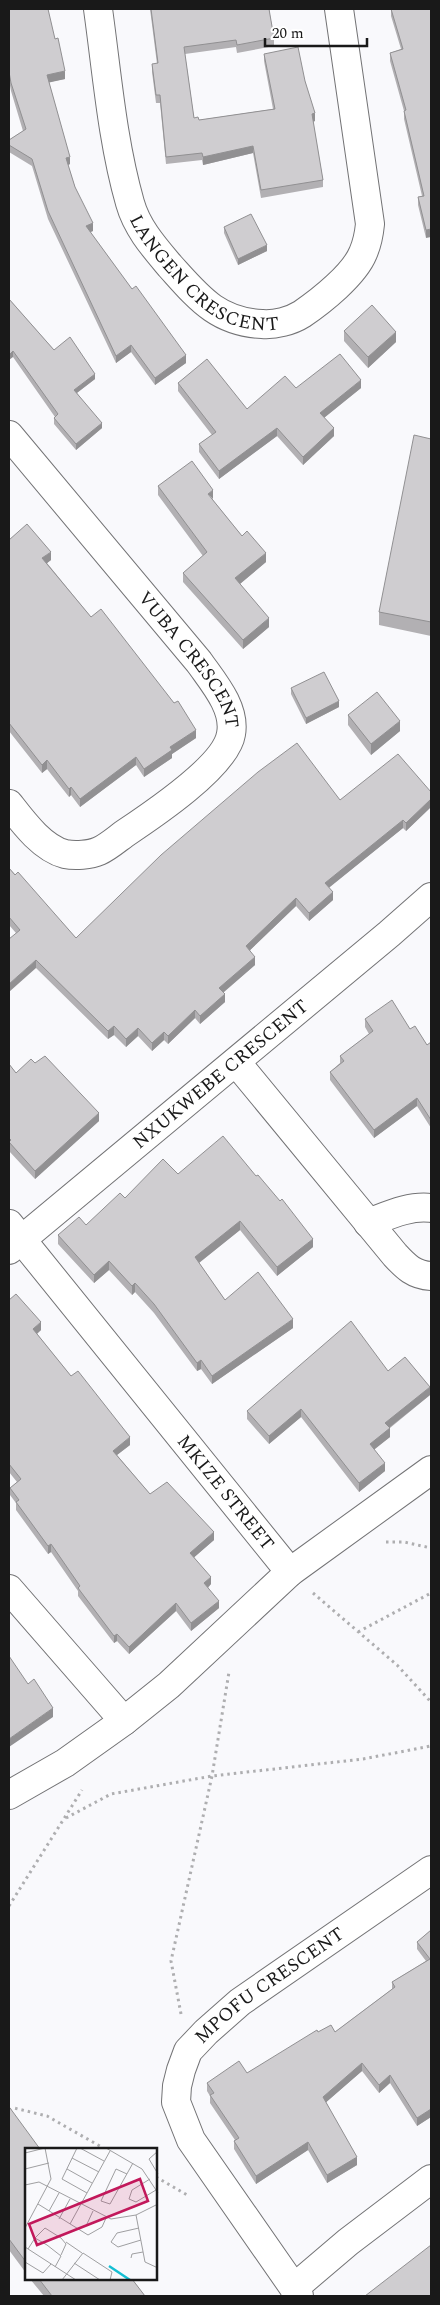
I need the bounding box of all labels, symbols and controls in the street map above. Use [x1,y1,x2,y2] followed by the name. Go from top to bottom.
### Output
[265,15,368,47] scale bar
[272,22,304,45] text: 20 m
[122,209,280,339] street label: LANGEN CRESCENT
[131,585,247,729] street label: VUBA CRESCENT
[126,992,315,1156] street label: NXUKWEBE CRESCENT
[170,1428,282,1557] street label: MKIZE STREET
[188,1920,350,2050] street label: MPOFU CRESCENT
[25,2148,158,2280] inset map

